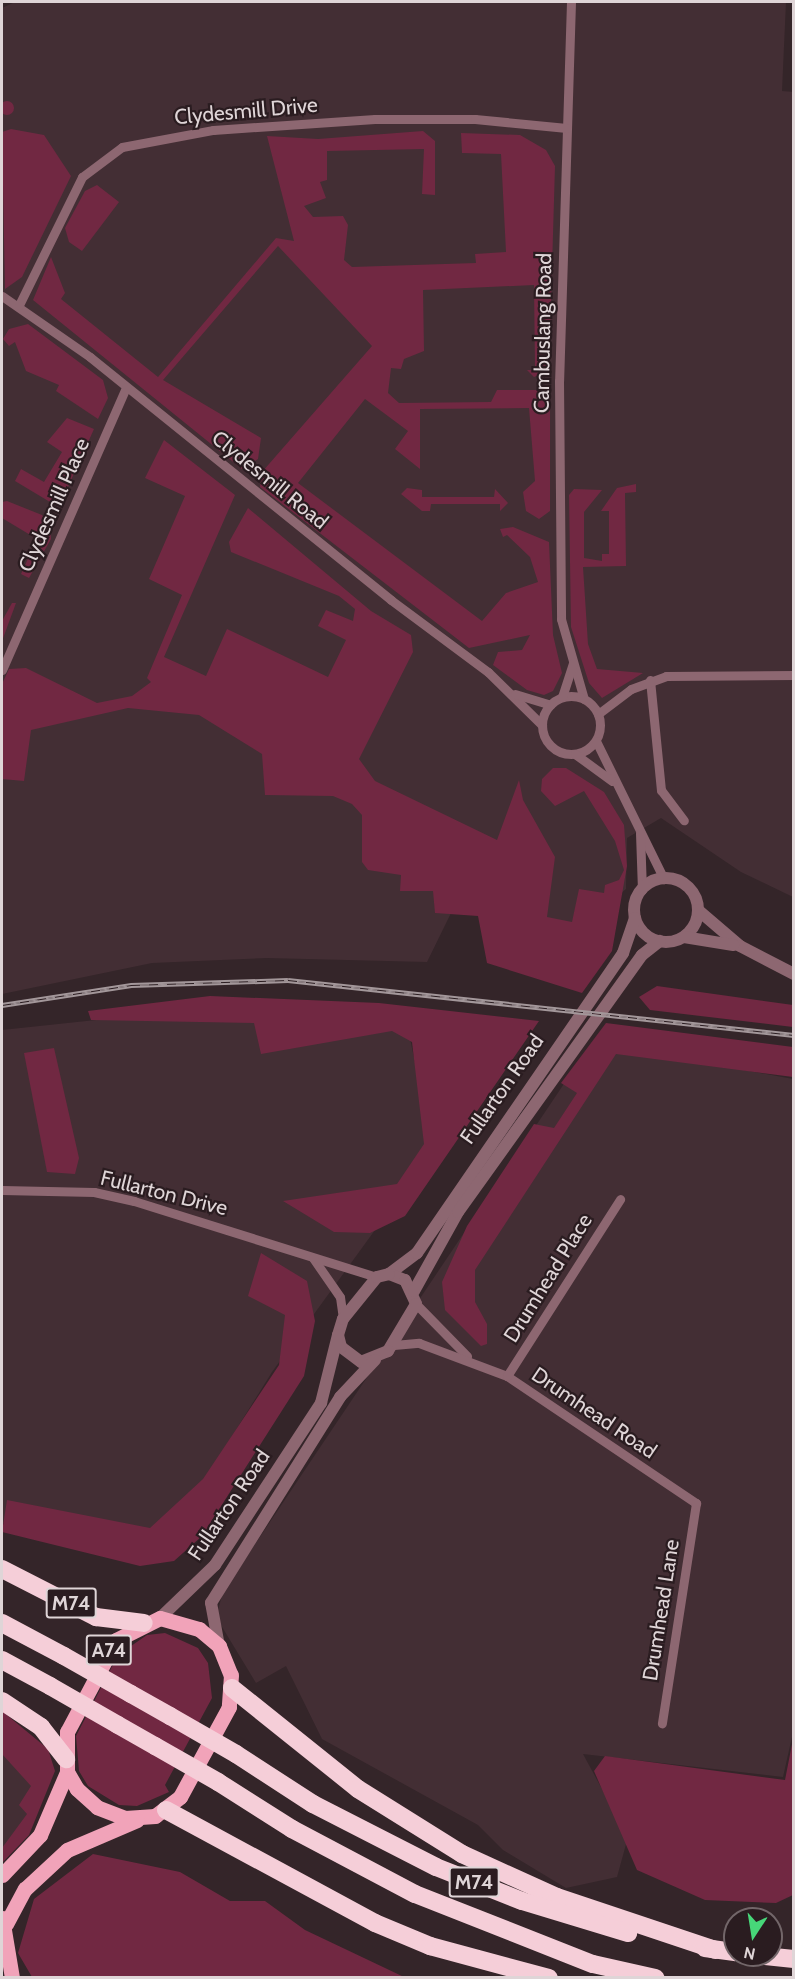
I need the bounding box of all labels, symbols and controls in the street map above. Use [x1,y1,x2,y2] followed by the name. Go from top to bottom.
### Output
[173,92,319,130] street label: Clydesmill Drive
[529,253,557,413] street label: Cambuslang Road
[207,425,333,535] street label: Clydesmill Road
[13,434,95,576] street label: Clydesmill Place
[455,1029,549,1149] street label: Fullarton Road
[98,1165,230,1221] street label: Fullarton Drive
[498,1209,598,1347] street label: Drumhead Place
[527,1362,661,1464] street label: Drumhead Road
[183,1445,275,1565] street label: Fullarton Road
[637,1537,685,1683] street label: Drumhead Lane
[46,1586,97,1620] road number: M74
[85,1633,133,1667] road number: A74
[448,1865,500,1899] road number: M74
[723,1907,783,1967] north arrow
[742,1943,757,1964] text: N

